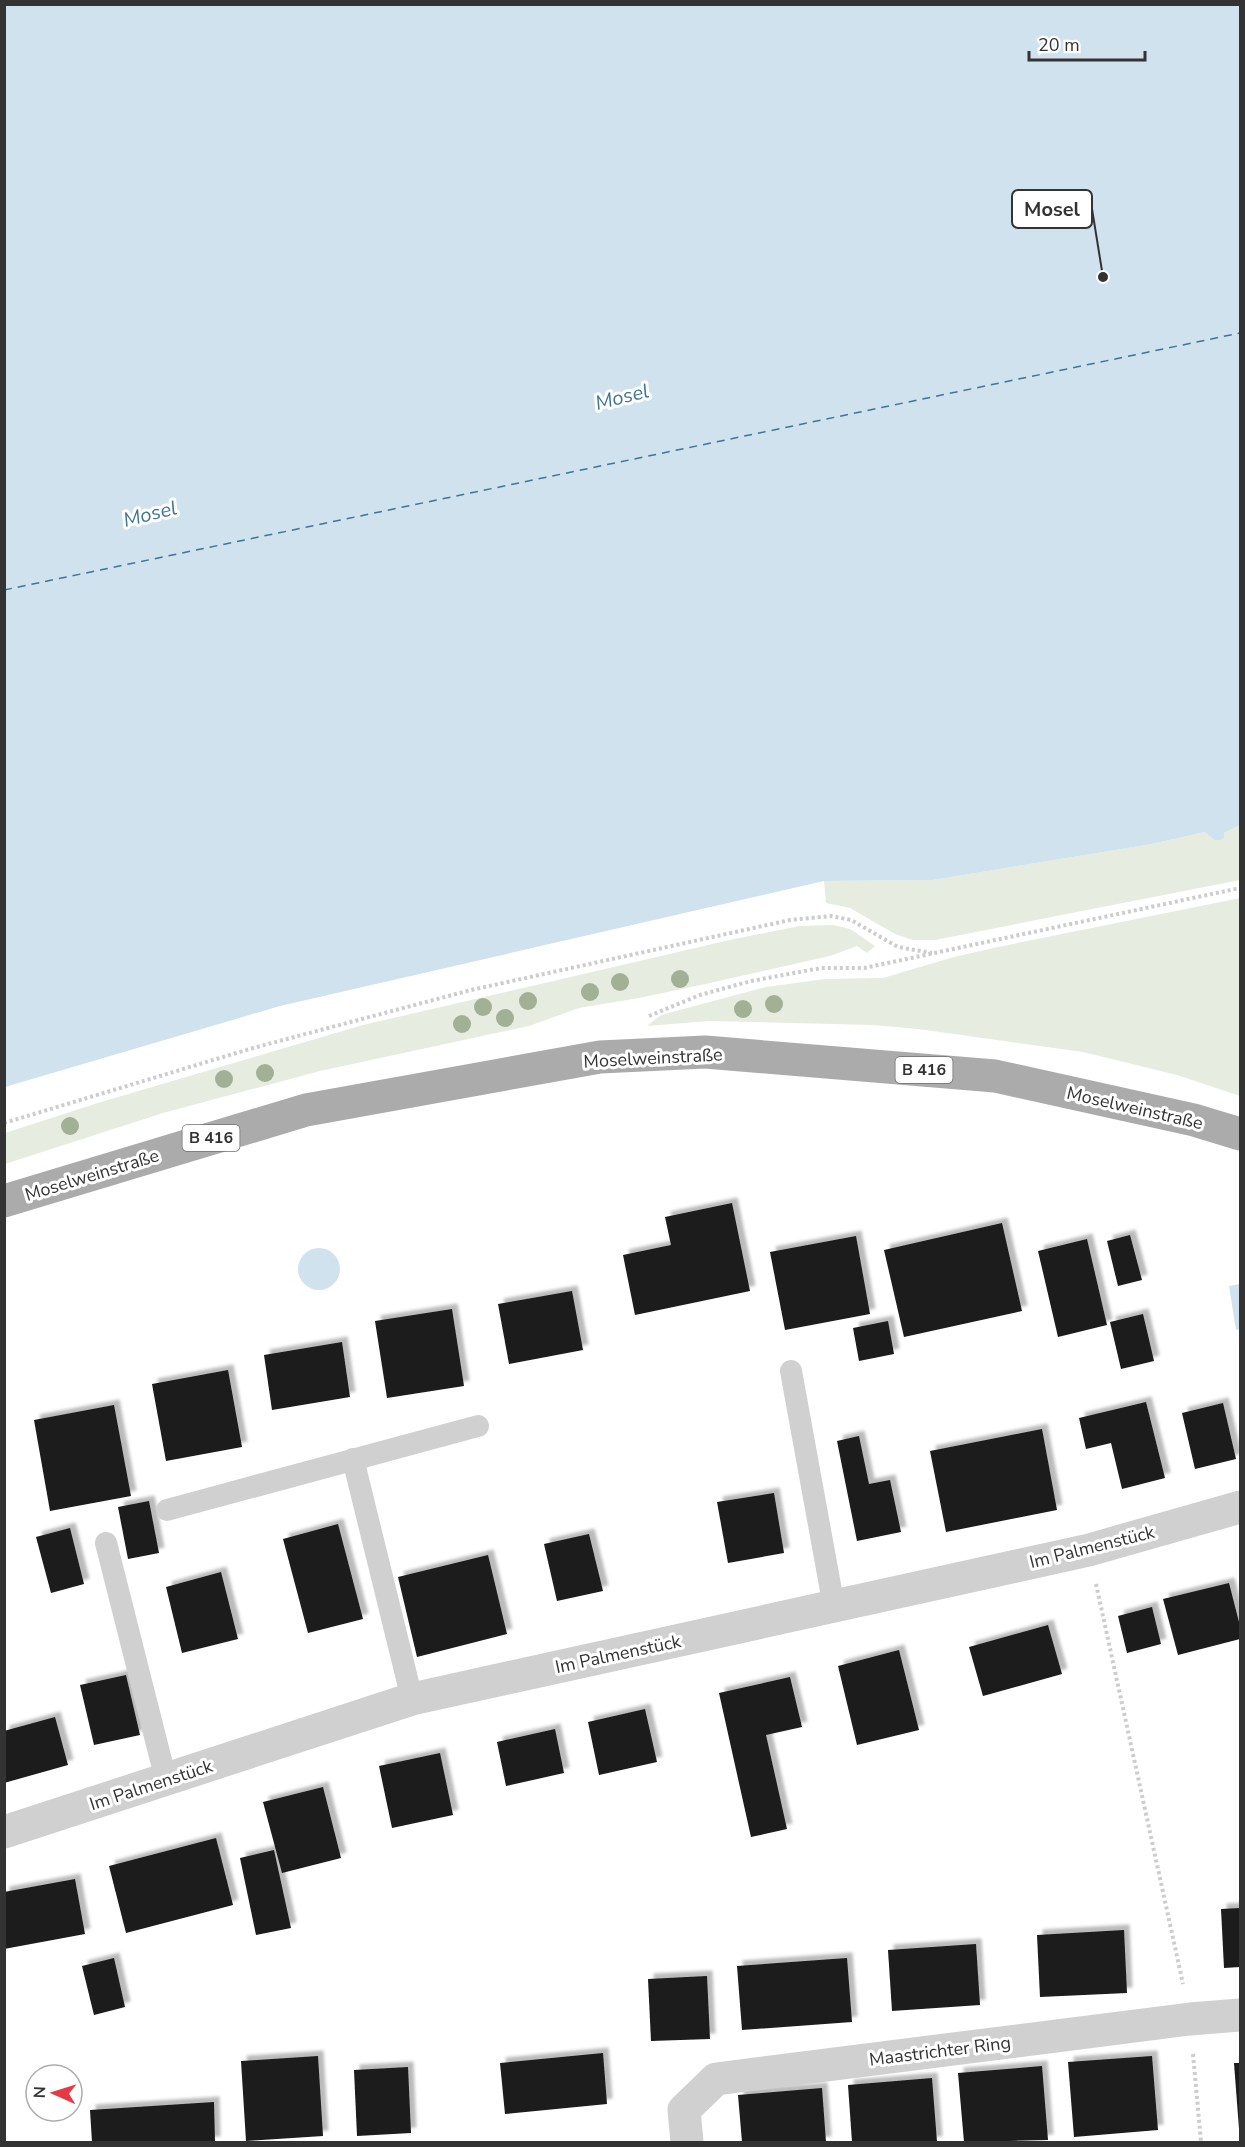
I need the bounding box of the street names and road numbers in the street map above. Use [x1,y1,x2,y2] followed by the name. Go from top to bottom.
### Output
[583,1042,723,1074] street label: Moselweinstraße
[896,1057,952,1083] road number: B 416
[1065,1081,1205,1135] street label: Moselweinstraße
[182,1125,240,1151] road number: B 416
[22,1143,162,1207] street label: Moselweinstraße
[1027,1520,1158,1574] street label: Im Palmenstück
[553,1629,684,1679] street label: Im Palmenstück
[86,1754,217,1816] street label: Im Palmenstück
[868,2030,1012,2072] street label: Maastrichter Ring

